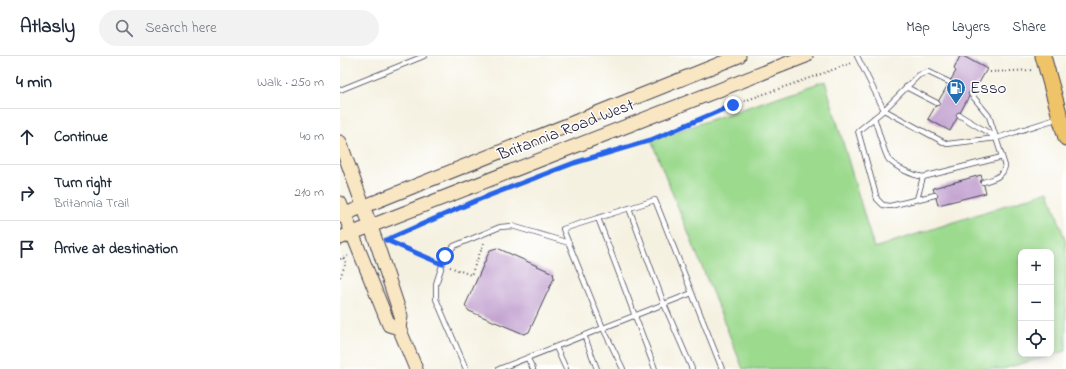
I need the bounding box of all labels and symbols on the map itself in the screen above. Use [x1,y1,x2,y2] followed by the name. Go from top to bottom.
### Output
[970,76,1007,101] place label: Esso
[945,77,967,105] fuel station icon: Esso
[493,92,638,168] street label: Britannia Road West
[724,96,742,114] route end
[436,247,454,265] route start

